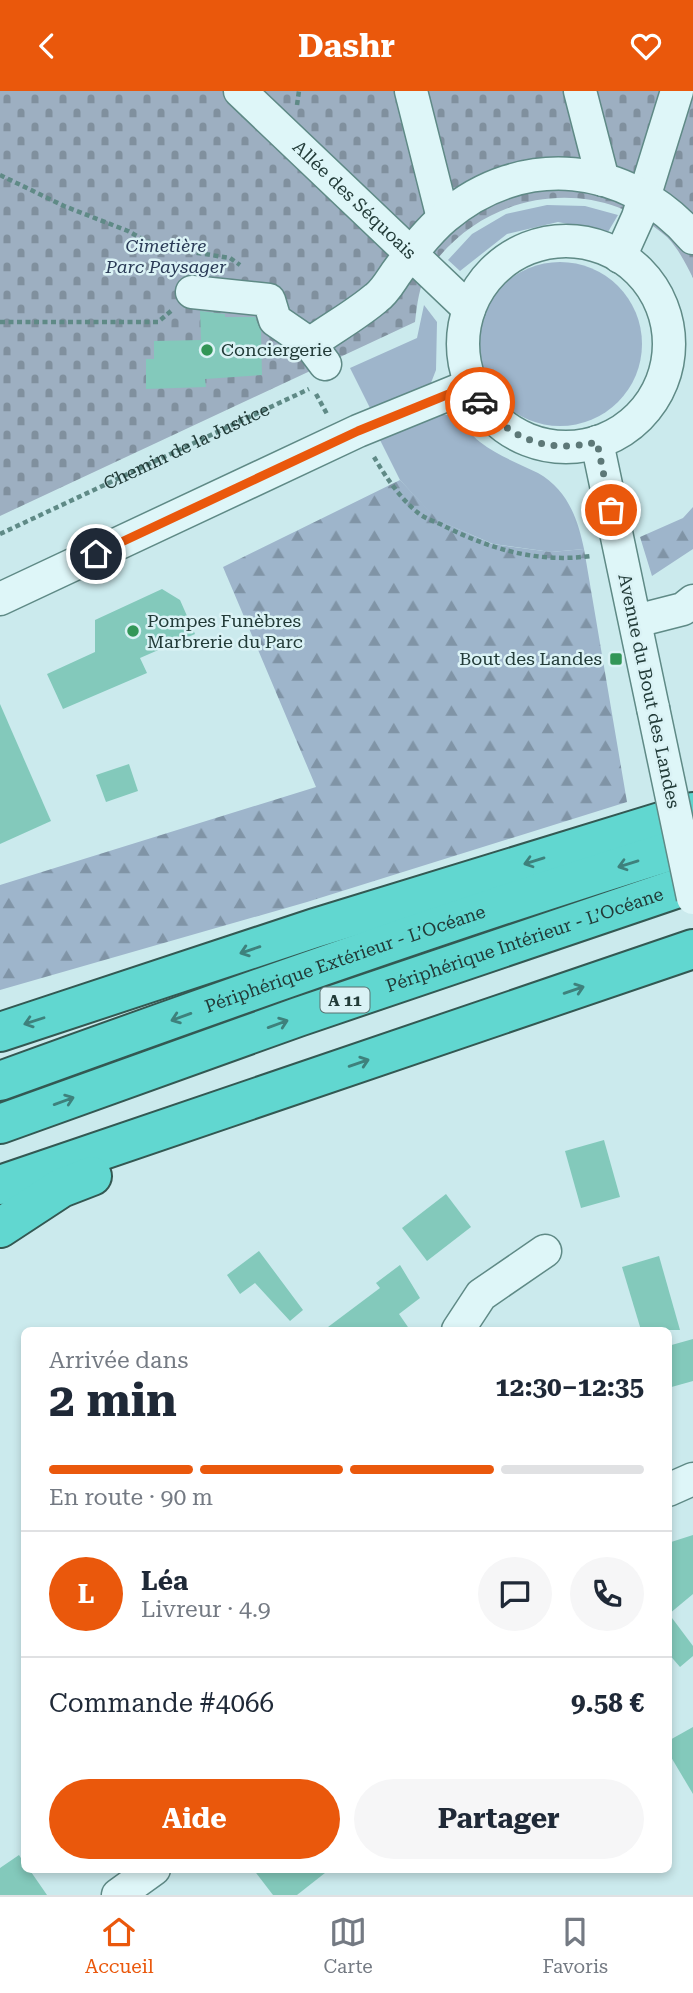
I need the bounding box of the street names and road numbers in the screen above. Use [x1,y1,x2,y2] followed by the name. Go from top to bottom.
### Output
[289,136,421,263] street label: Allée des Séquoais
[100,398,273,494] street label: Chemin de la Justice
[614,572,685,810] street label: Avenue du Bout des Landes
[383,883,666,996] street label: Périphérique Intérieur - L’Océane
[202,900,488,1017] street label: Périphérique Extérieur - L’Océane
[320,988,370,1013] road number: A 11

